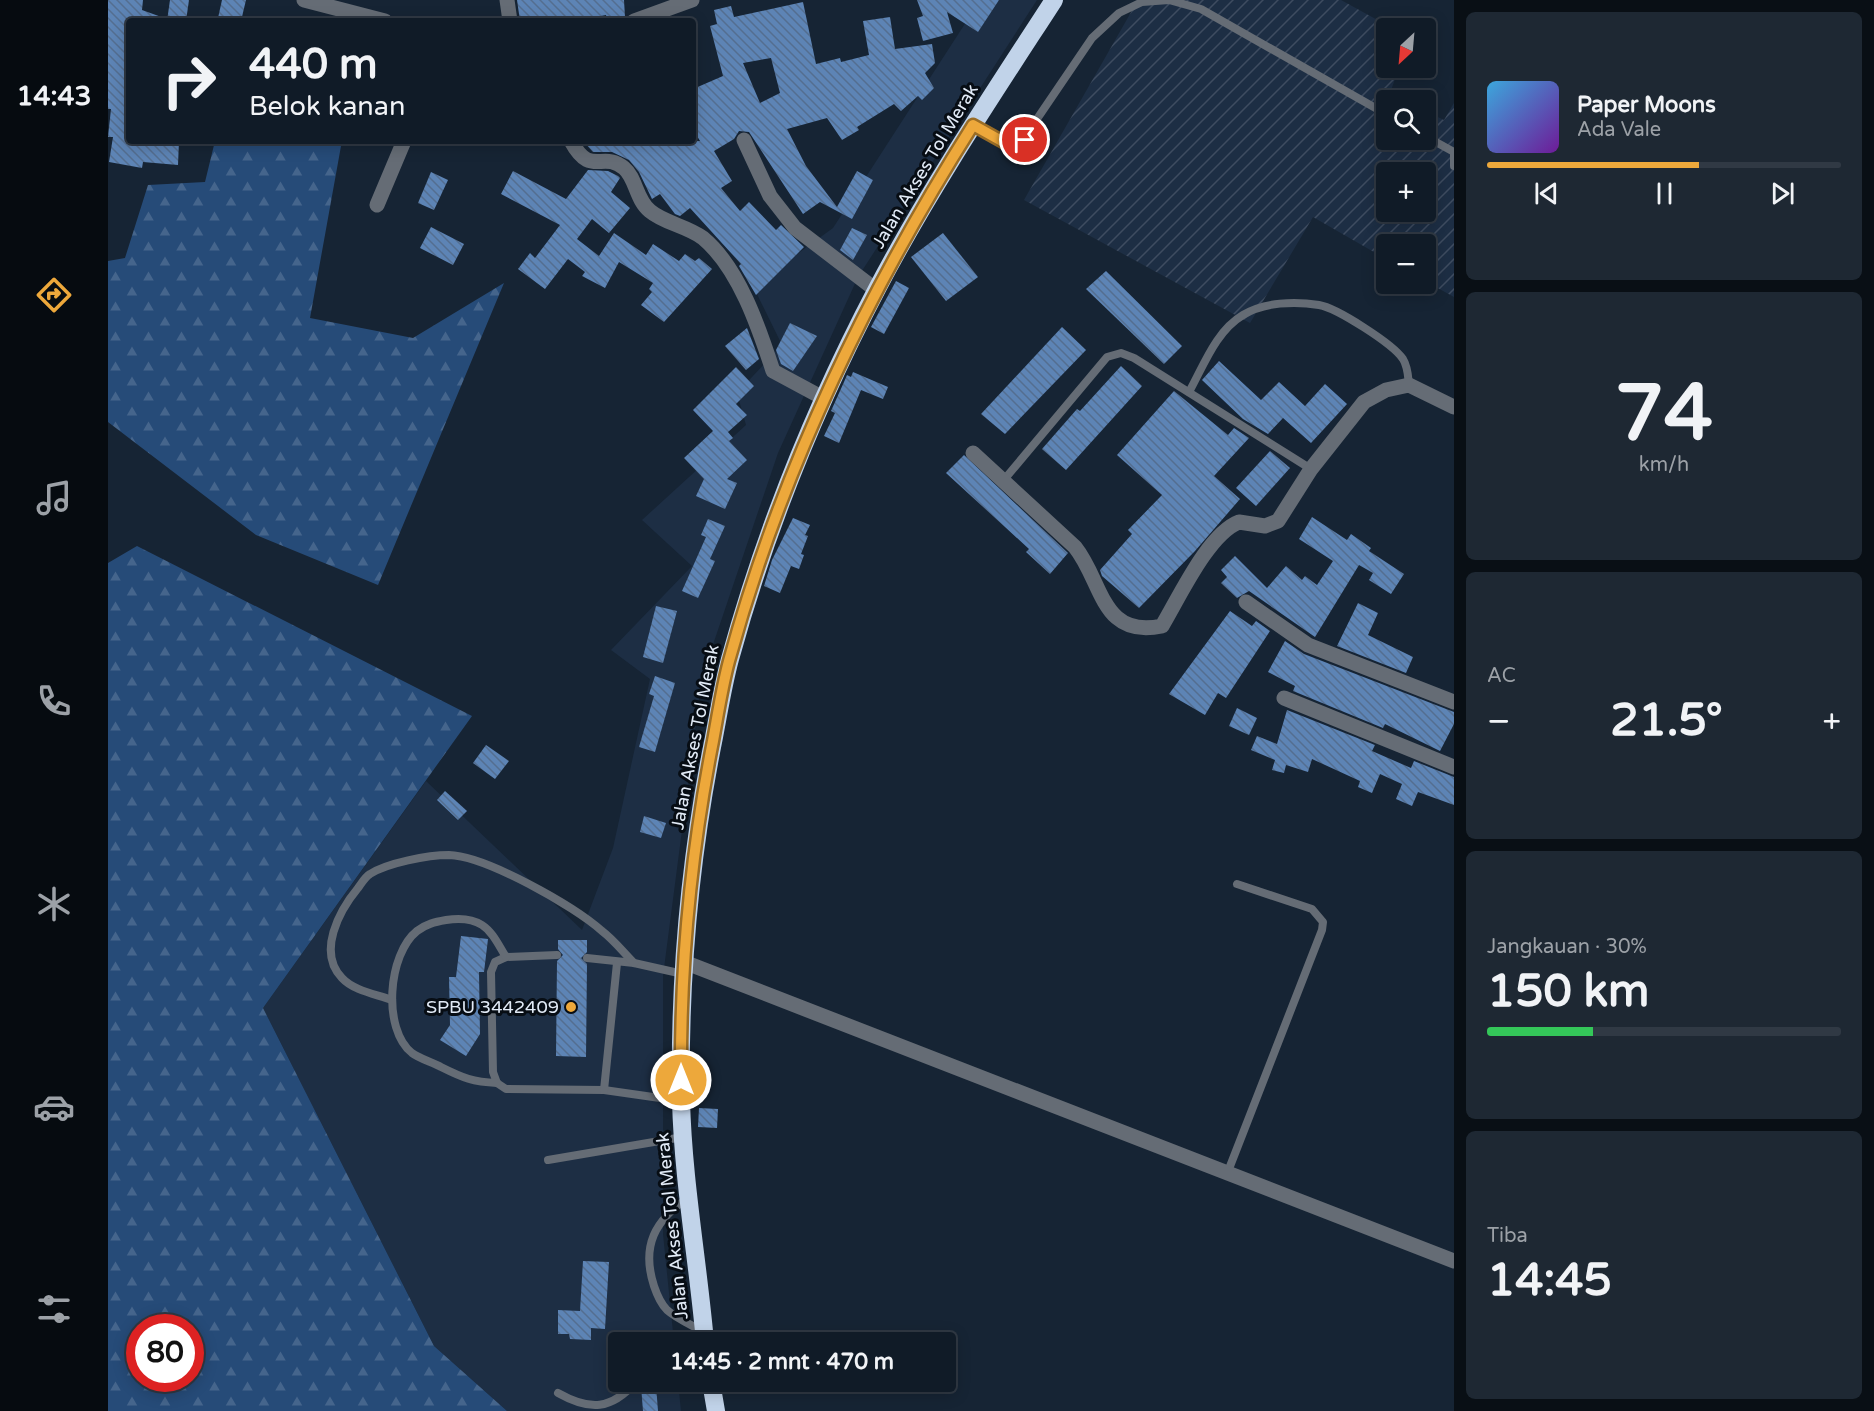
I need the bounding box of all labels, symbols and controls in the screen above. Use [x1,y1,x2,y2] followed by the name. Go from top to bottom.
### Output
[1376,18,1436,78] north arrow
[1376,18,1436,294] map controls
[249,39,378,90] text: 440 m
[150,42,228,120] icon: right
[17,80,91,113] text: 14:43
[867,80,983,252] street label: Jalan Akses Tol Merak
[249,90,405,123] text: Belok kanan
[1376,90,1436,150] button: search
[1577,92,1716,118] text: Paper Moons
[999,114,1050,165] pin
[1577,118,1661,142] text: Ada Vale
[1008,123,1041,156] icon: arrive
[1376,162,1436,222] button: +
[1530,177,1563,210] icon: previous
[1648,177,1681,210] icon: pause
[1766,177,1799,210] icon: next
[1376,234,1436,294] button: −
[33,274,75,316] icon: directions
[1615,367,1713,461] text: 74
[1639,453,1689,477] text: km/h
[33,477,75,519] icon: music
[666,642,724,831] street label: Jalan Akses Tol Merak
[1487,664,1516,688] text: AC
[33,680,75,722] icon: phone
[1610,694,1723,748] text: 21.5°
[1487,702,1511,741] text: −
[1822,702,1841,741] text: +
[33,883,75,925] icon: climate
[1487,935,1647,959] text: Jangkauan · 30%
[1487,965,1649,1019] text: 150 km
[426,996,559,1018] place label: SPBU 3442409
[564,1000,578,1014] marker: SPBU 3442409
[649,1048,713,1112] position arrow
[33,1086,75,1128] icon: car
[651,1131,693,1321] street label: Jalan Akses Tol Merak
[1487,1224,1528,1248] text: Tiba
[1487,1254,1612,1308] text: 14:45
[33,1288,75,1330] icon: filters
[126,1314,204,1392] speed limit sign: 80
[670,1349,894,1375] text: 14:45 · 2 mnt · 470 m

